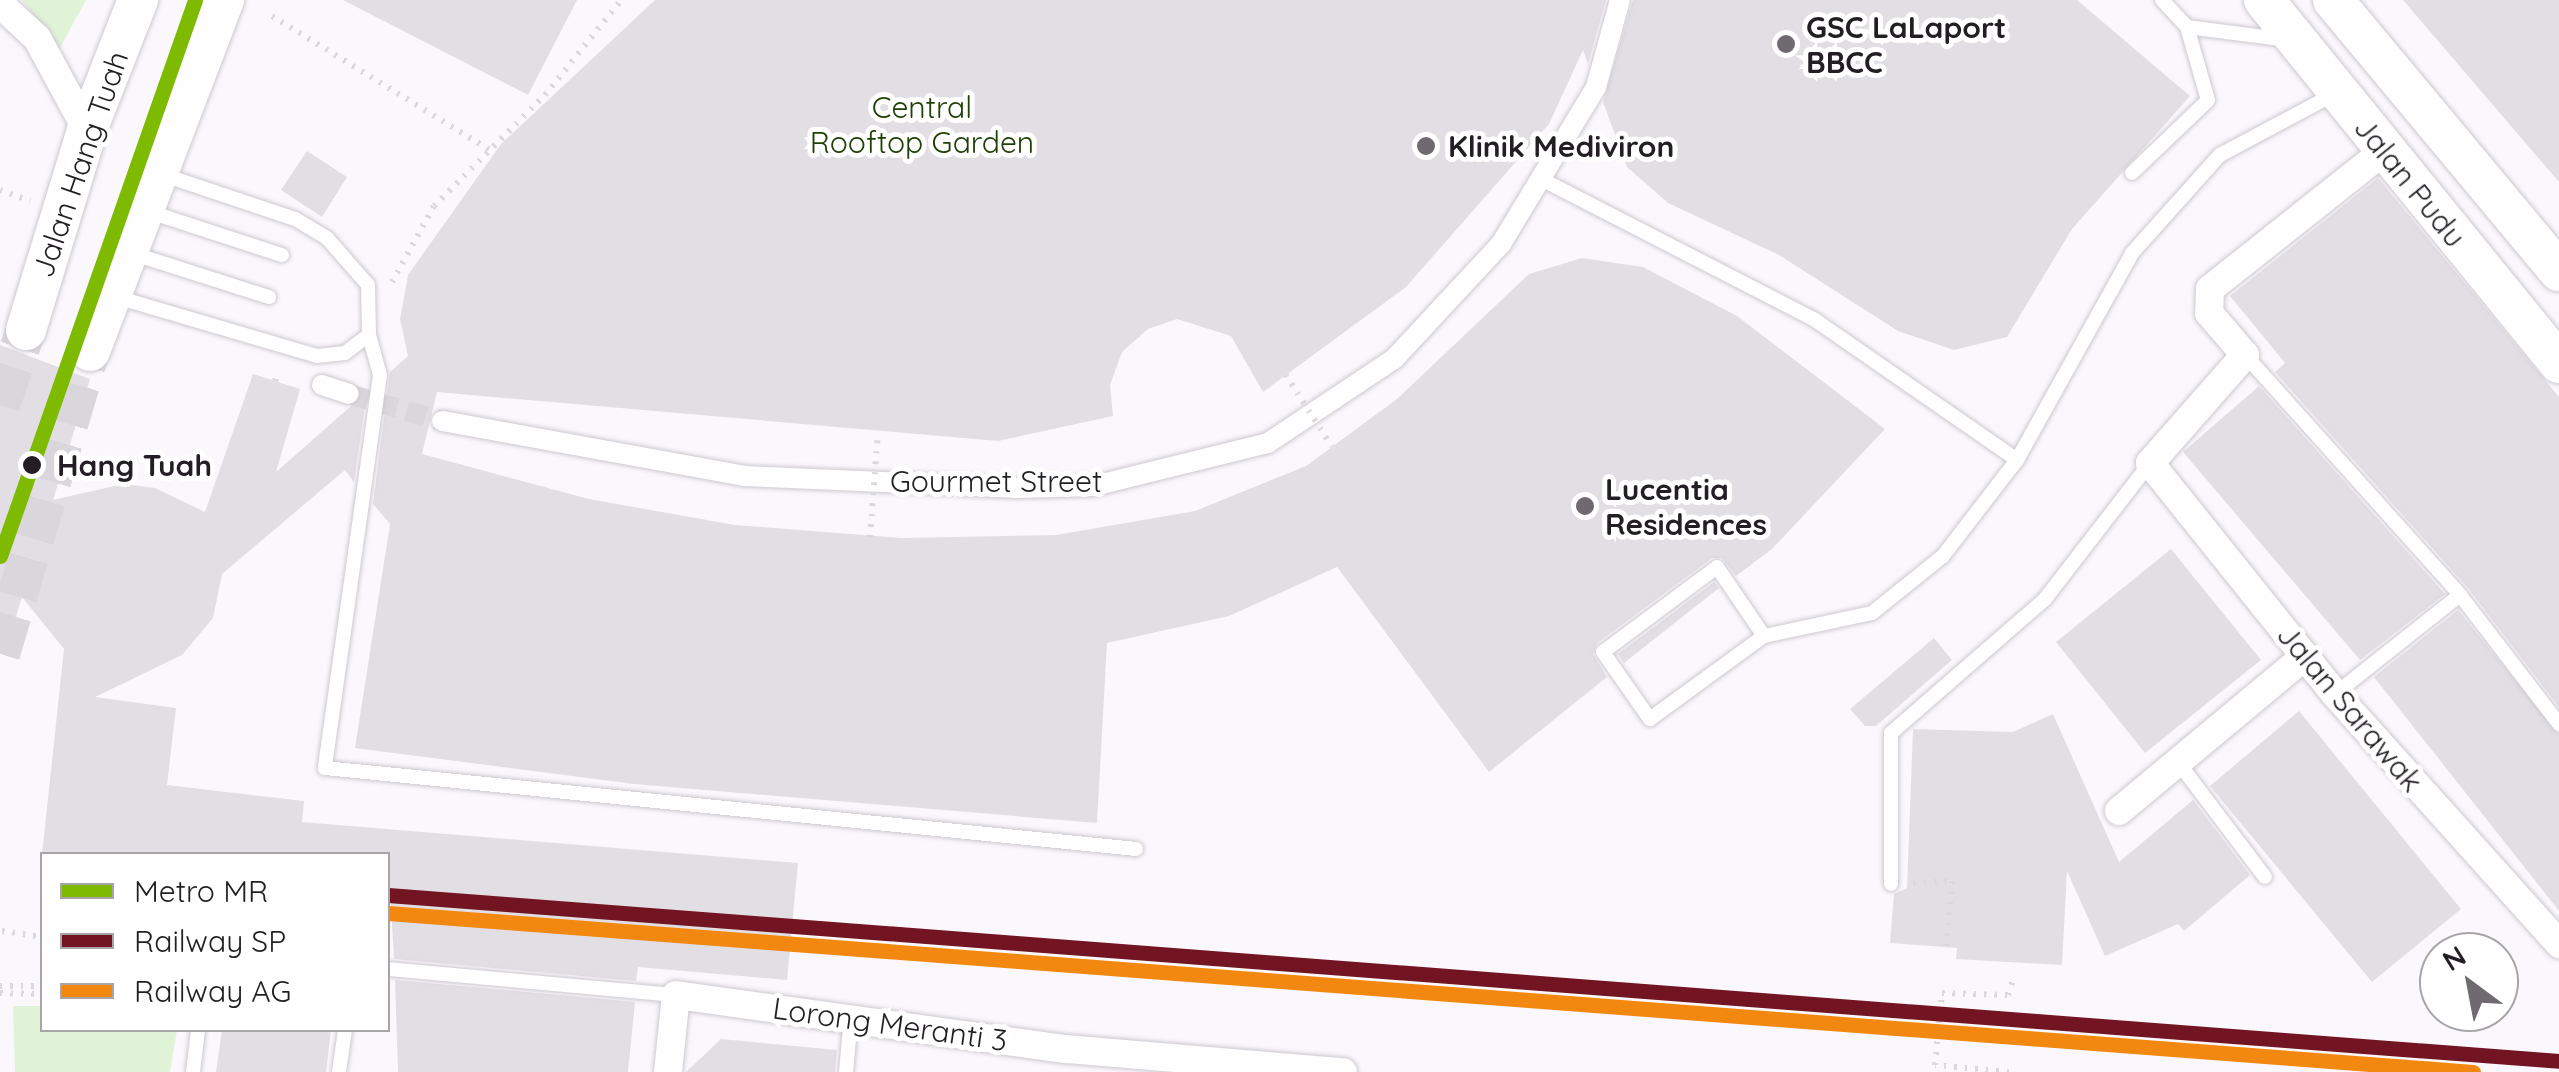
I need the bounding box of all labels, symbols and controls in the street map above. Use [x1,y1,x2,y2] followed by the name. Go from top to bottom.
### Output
[1806,9,2006,80] place label: GSC LaLaport BBCC
[1775,33,1797,55] marker: GSC LaLaport BBCC
[24,46,136,282] street label: Jalan Hang Tuah
[810,89,1034,160] park label: Central Rooftop Garden
[2347,110,2473,254] street label: Jalan Pudu
[1448,128,1674,164] place label: Klinik Mediviron
[1413,133,1439,159] marker: Klinik Mediviron
[57,447,212,483] place label: Hang Tuah
[16,449,48,481] marker: Hang Tuah
[890,463,1102,499] street label: Gourmet Street
[1605,471,1767,542] place label: Lucentia Residences
[1574,495,1596,517] marker: Lucentia Residences
[2270,617,2430,799] street label: Jalan Sarawak
[40,852,390,1032] legend
[134,872,268,910] text: Metro MR
[134,922,286,960] text: Railway SP
[2419,932,2519,1032] north arrow
[2436,938,2472,978] text: N
[134,972,291,1010] text: Railway AG
[770,990,1010,1058] street label: Lorong Meranti 3

